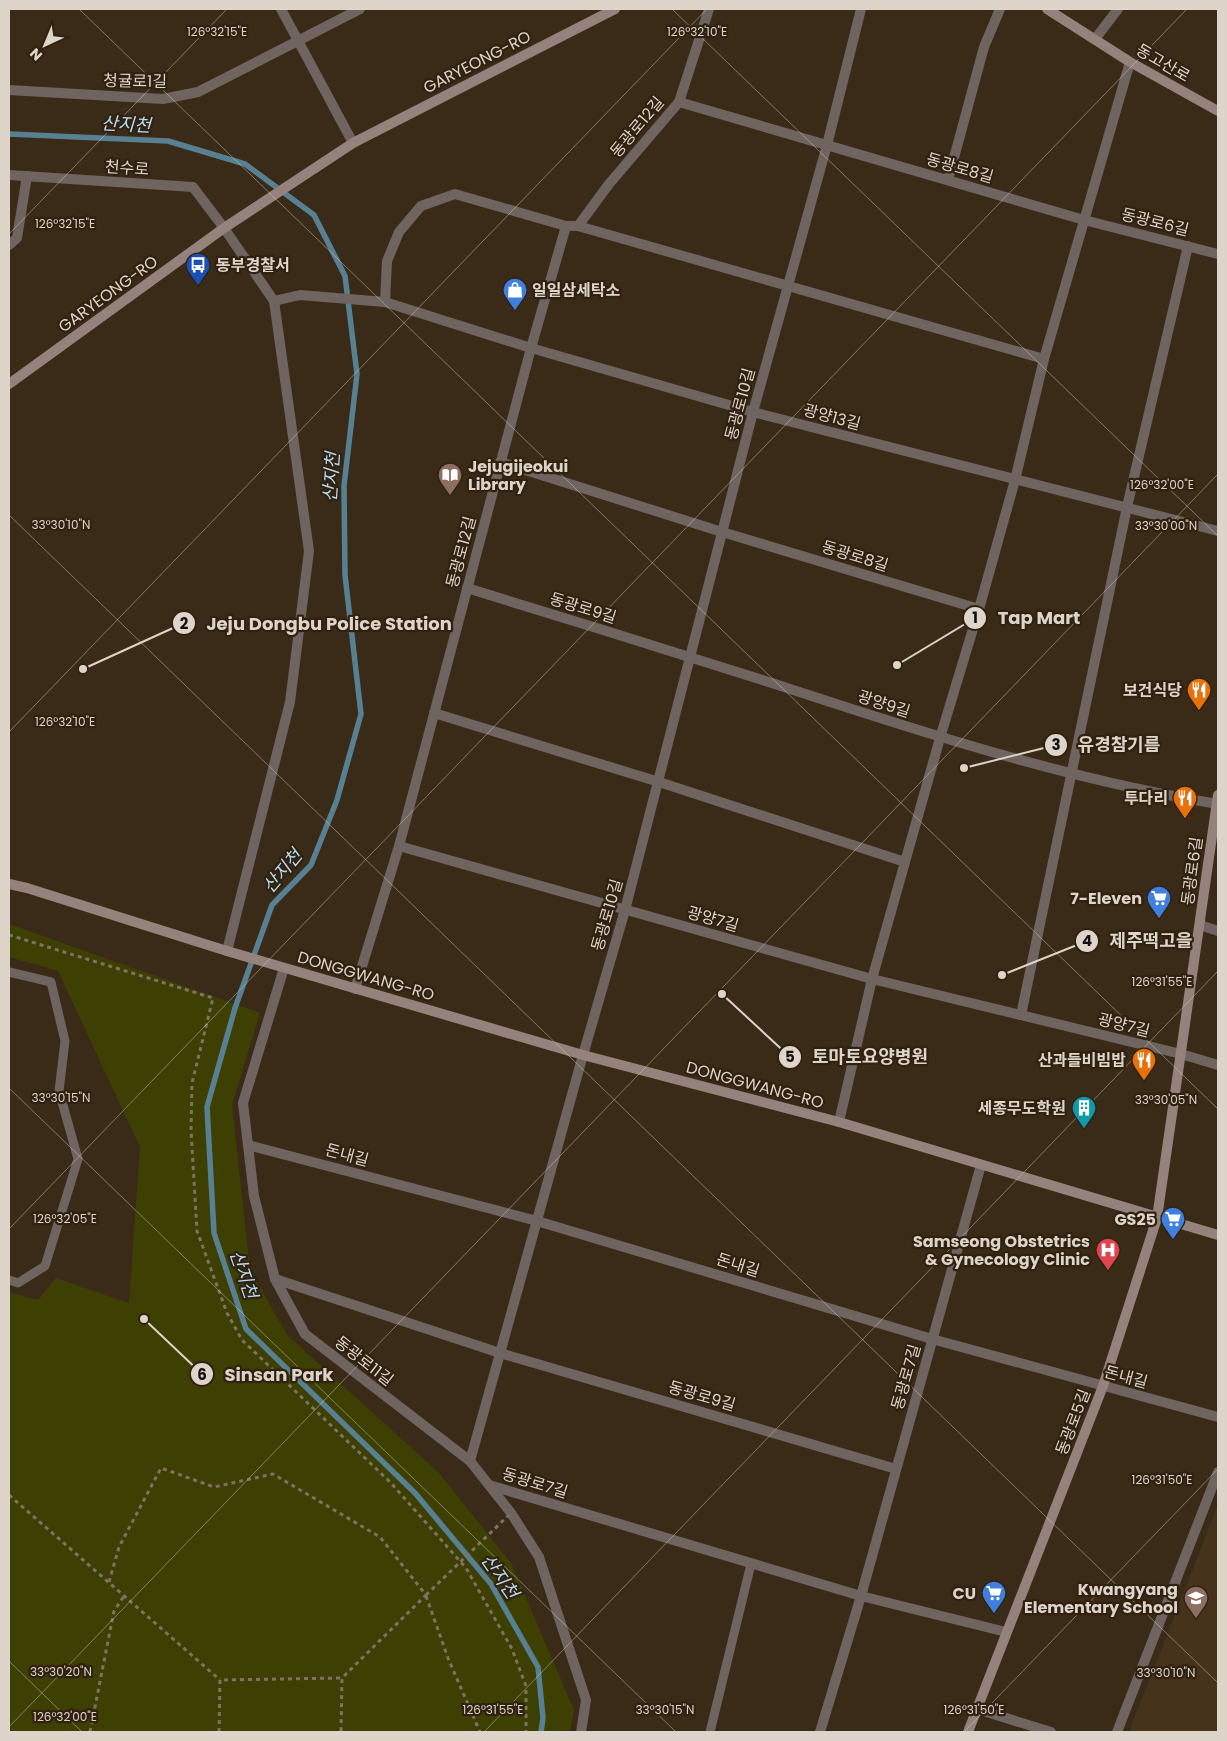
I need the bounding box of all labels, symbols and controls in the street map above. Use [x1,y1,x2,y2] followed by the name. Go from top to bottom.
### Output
[20,20,70,70] north arrow
[187,23,247,40] text: 126°32'15"E
[667,23,727,40] text: 126°32'10"E
[419,25,535,99] street label: GARYEONG-RO
[1132,38,1194,88] street label: 동고산로
[25,44,47,65] text: N
[103,69,167,93] street label: 청귤로1길
[605,92,669,162] street label: 동광로12길
[101,110,154,138] water label: 산지천
[924,147,996,189] street label: 동광로8길
[104,155,150,181] street label: 천수로
[1119,202,1191,242] street label: 동광로6길
[35,215,95,232] text: 126°32'15"E
[54,250,162,338] street label: GARYEONG-RO
[185,252,211,286] bus stop icon: 동부경찰서
[216,254,290,277] place label: 동부경찰서
[502,277,528,311] shop icon: 일일삼세탁소
[532,279,621,302] place label: 일일삼세탁소
[719,365,761,443] street label: 동광로10길
[801,398,863,436] street label: 광양13길
[317,449,345,503] water label: 산지천
[468,455,568,496] place label: Jejugijeokui Library
[437,462,463,496] library icon: Jejugijeokui Library
[1130,476,1194,493] text: 126°32'00"E
[440,514,482,590] street label: 동광로12길
[32,516,90,533] text: 33°30'10"N
[1135,517,1197,534] text: 33°30'00"N
[819,535,891,577] street label: 동광로8길
[547,587,619,629] street label: 동광로9길
[962,601,1090,634] callout: Tap Mart
[998,605,1080,630] text: Tap Mart
[171,607,462,640] callout: Jeju Dongbu Police Station
[972,607,978,628] text: 1
[206,611,452,636] text: Jeju Dongbu Police Station
[180,613,189,634] text: 2
[1186,677,1212,711] restaurant icon: 보건식당
[1123,679,1182,702] place label: 보건식당
[855,685,913,723] street label: 광양9길
[35,713,95,730] text: 126°32'10"E
[1043,728,1171,761] callout: 유경참기름
[1078,732,1160,757] text: 유경참기름
[1051,734,1061,755] text: 3
[1172,785,1198,819] restaurant icon: 투다리
[1124,787,1168,810] place label: 투다리
[1176,835,1208,907] street label: 동광로6길
[256,842,309,898] water label: 산지천
[586,876,628,954] street label: 동광로10길
[1146,885,1172,919] supermarket icon: 7-Eleven
[1070,887,1142,910] place label: 7-Eleven
[684,901,742,937] street label: 광양7길
[1074,925,1202,958] callout: 제주떡고을
[1110,928,1192,953] text: 제주떡고을
[1082,930,1092,951] text: 4
[295,945,437,1007] street label: DONGGWANG-RO
[1132,973,1192,990] text: 126°31'55"E
[1096,1007,1152,1043] street label: 광양7길
[777,1040,938,1073] callout: 토마토요양병원
[812,1044,928,1069] text: 토마토요양병원
[785,1046,795,1067] text: 5
[1131,1047,1157,1081] restaurant icon: 산과들비빔밥
[1038,1049,1126,1072] place label: 산과들비빔밥
[684,1056,826,1114] street label: DONGGWANG-RO
[32,1089,90,1106] text: 33°30'15"N
[1135,1091,1197,1108] text: 33°30'05"N
[1071,1095,1097,1129] building icon: 세종무도학원
[978,1097,1066,1120] place label: 세종무도학원
[323,1138,371,1172] street label: 돈내길
[1160,1206,1186,1240] supermarket icon: GS25
[1114,1208,1156,1231] place label: GS25
[33,1210,97,1227] text: 126°32'05"E
[913,1230,1090,1271] place label: Samseong Obstetrics & Gynecology Clinic
[1095,1237,1121,1271] hospital icon: Samseong Obstetrics & Gynecology Clinic
[224,1246,265,1304] water label: 산지천
[714,1248,762,1282] street label: 돈내길
[330,1331,398,1391] street label: 동광로11길
[886,1341,926,1413] street label: 동광로7길
[190,1358,344,1391] callout: Sinsan Park
[1102,1360,1150,1394] street label: 돈내길
[224,1362,334,1387] text: Sinsan Park
[197,1364,207,1385] text: 6
[666,1375,738,1417] street label: 동광로9길
[1050,1386,1096,1458] street label: 동광로5길
[499,1462,571,1504] street label: 동광로7길
[1132,1471,1192,1488] text: 126°31'50"E
[476,1548,526,1606] water label: 산지천
[1024,1578,1178,1619] place label: Kwangyang Elementary School
[981,1580,1007,1614] supermarket icon: CU
[953,1582,976,1605] place label: CU
[1183,1585,1209,1619] school or university icon: Kwangyang Elementary School
[30,1663,92,1680] text: 33°30'20"N
[1137,1664,1195,1681] text: 33°30'10"N
[463,1701,523,1718] text: 126°31'55"E
[636,1701,694,1718] text: 33°30'15"N
[944,1701,1004,1718] text: 126°31'50"E
[33,1708,97,1725] text: 126°32'00"E

